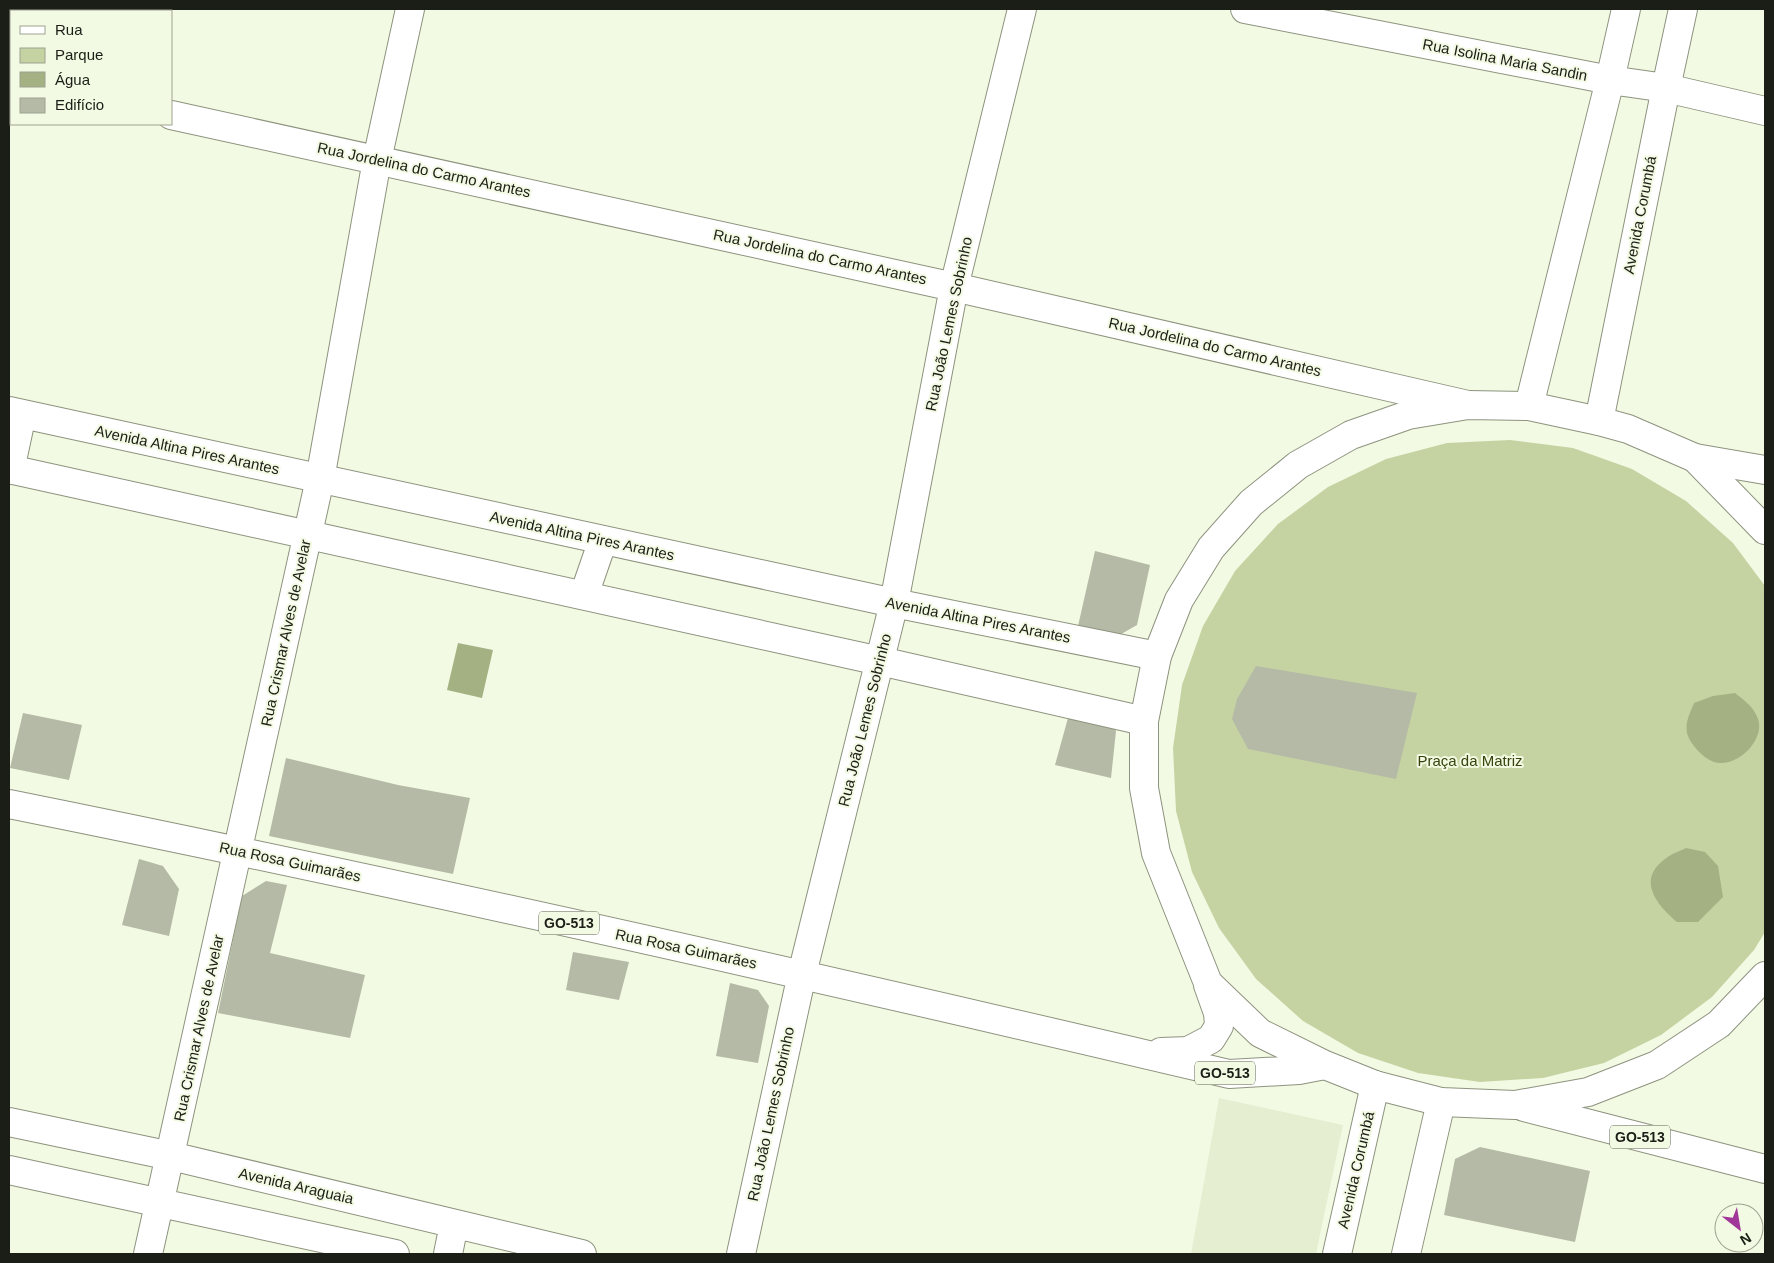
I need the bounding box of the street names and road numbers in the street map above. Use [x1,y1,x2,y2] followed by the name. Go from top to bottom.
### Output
[1421,35,1589,84] street label: Rua Isolina Maria Sandin
[316,139,532,200] street label: Rua Jordelina do Carmo Arantes
[1620,154,1659,275] street label: Avenida Corumbá
[712,226,928,287] street label: Rua Jordelina do Carmo Arantes
[922,235,975,413] street label: Rua João Lemes Sobrinho
[1107,314,1323,379] street label: Rua Jordelina do Carmo Arantes
[93,422,281,477] street label: Avenida Altina Pires Arantes
[488,508,676,563] street label: Avenida Altina Pires Arantes
[257,538,314,728] street label: Rua Crismar Alves de Avelar
[884,593,1072,646] street label: Avenida Altina Pires Arantes
[835,632,894,808] street label: Rua João Lemes Sobrinho
[218,838,362,885] street label: Rua Rosa Guimarães
[539,911,599,934] road number: GO-513
[614,925,758,972] street label: Rua Rosa Guimarães
[170,933,227,1123] street label: Rua Crismar Alves de Avelar
[744,1025,797,1203] street label: Rua João Lemes Sobrinho
[1195,1062,1255,1084] road number: GO-513
[1334,1109,1377,1230] street label: Avenida Corumbá
[1610,1126,1670,1148] road number: GO-513
[237,1164,356,1207] street label: Avenida Araguaia

